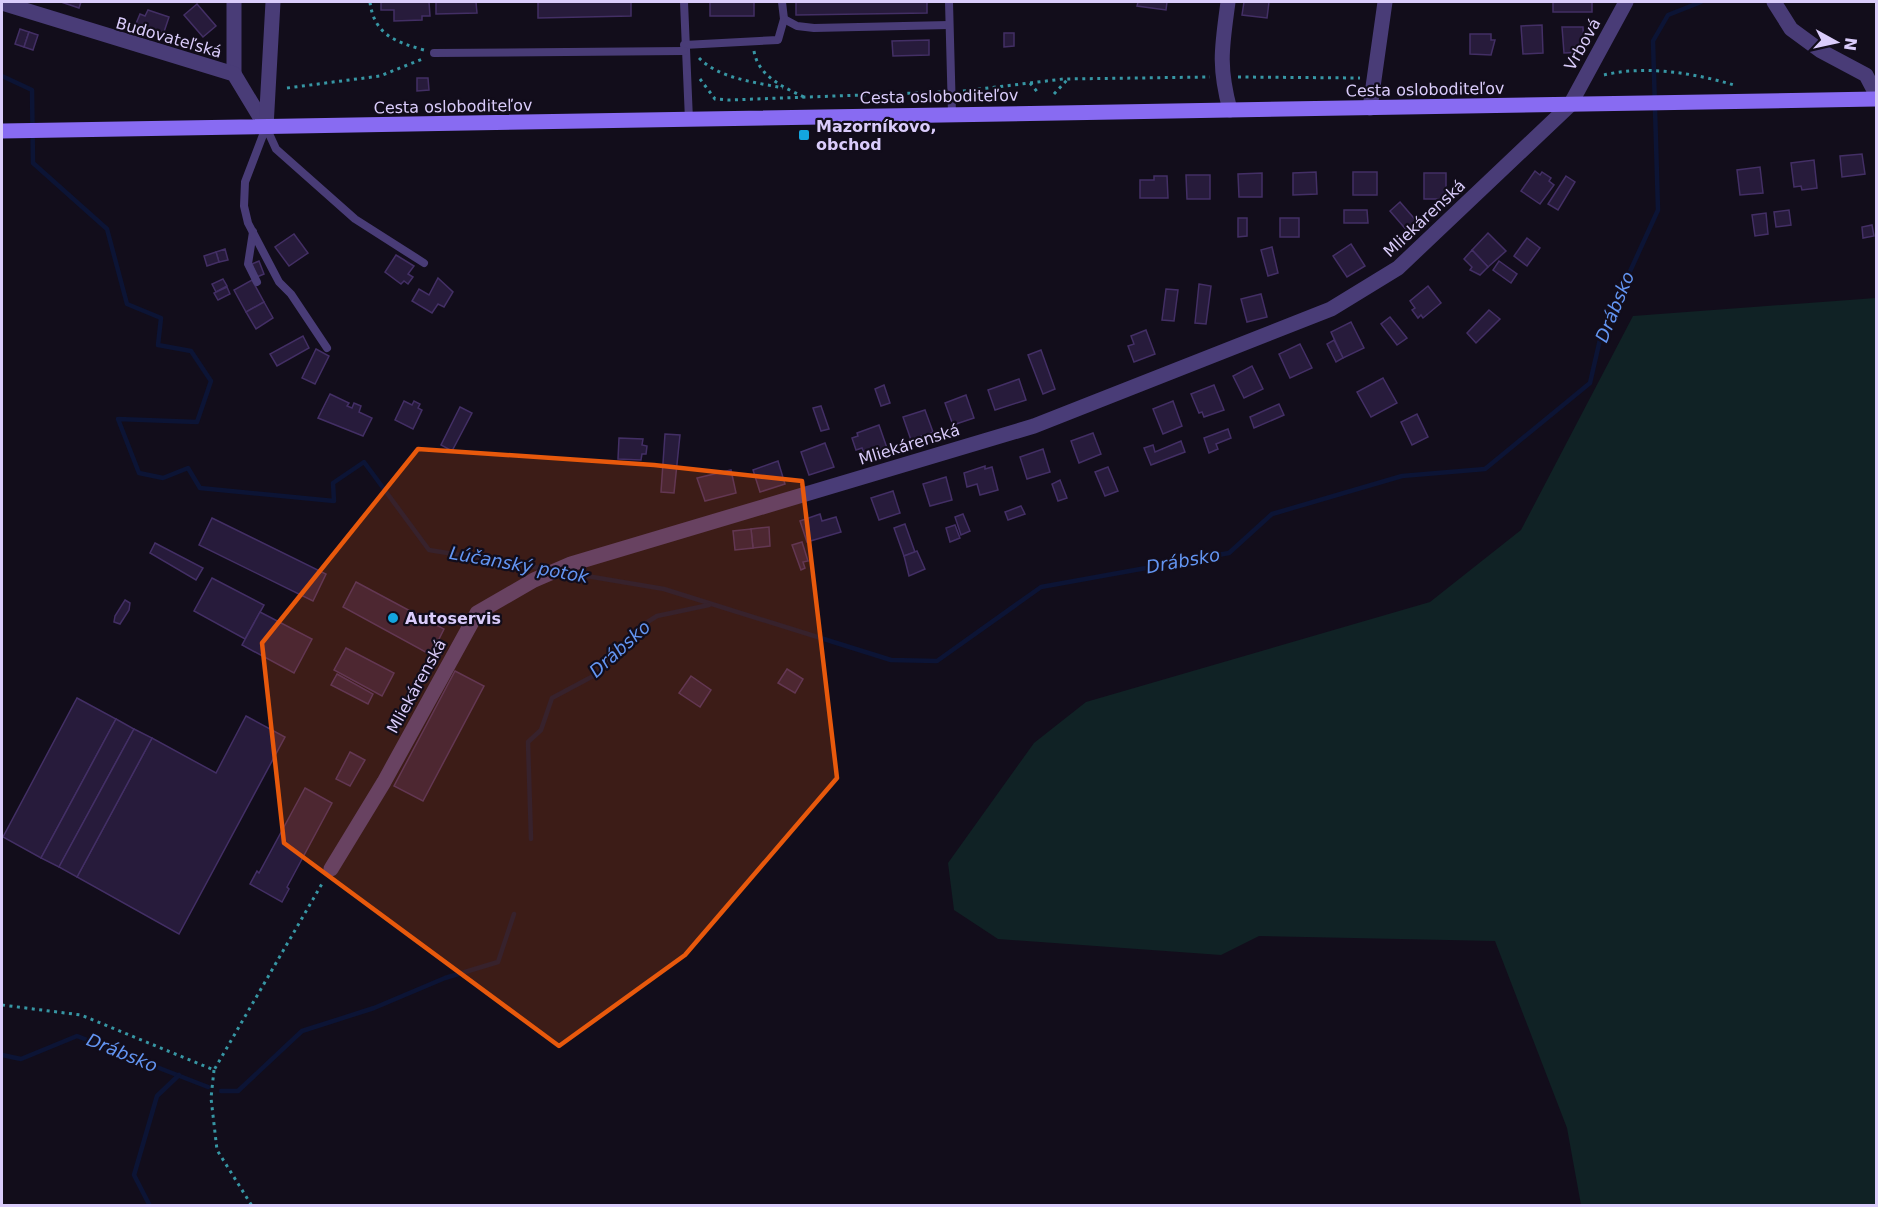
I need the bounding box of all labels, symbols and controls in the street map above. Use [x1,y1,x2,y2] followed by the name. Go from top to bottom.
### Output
[1806,12,1866,72] north arrow
[114,13,224,62] street label: Budovateľská
[1560,15,1605,74] street label: Vrbová
[1840,36,1861,52] text: N
[1345,79,1505,100] street label: Cesta osloboditeľov
[859,86,1019,107] street label: Cesta osloboditeľov
[373,96,533,117] street label: Cesta osloboditeľov
[816,117,937,154] place label: Mazorníkovo, obchod
[797,128,811,142] marker: Mazorníkovo, obchod
[1380,176,1469,261] street label: Mliekárenská
[1591,268,1638,345] water label: Drábsko
[856,420,962,469] street label: Mliekárenská
[448,542,592,587] water label: Lúčanský potok
[1144,544,1221,577] water label: Drábsko
[405,609,501,628] place label: Autoservis
[386,611,400,625] marker: Autoservis
[585,616,654,681] water label: Drábsko
[383,636,450,737] street label: Mliekárenská
[84,1029,161,1076] water label: Drábsko

